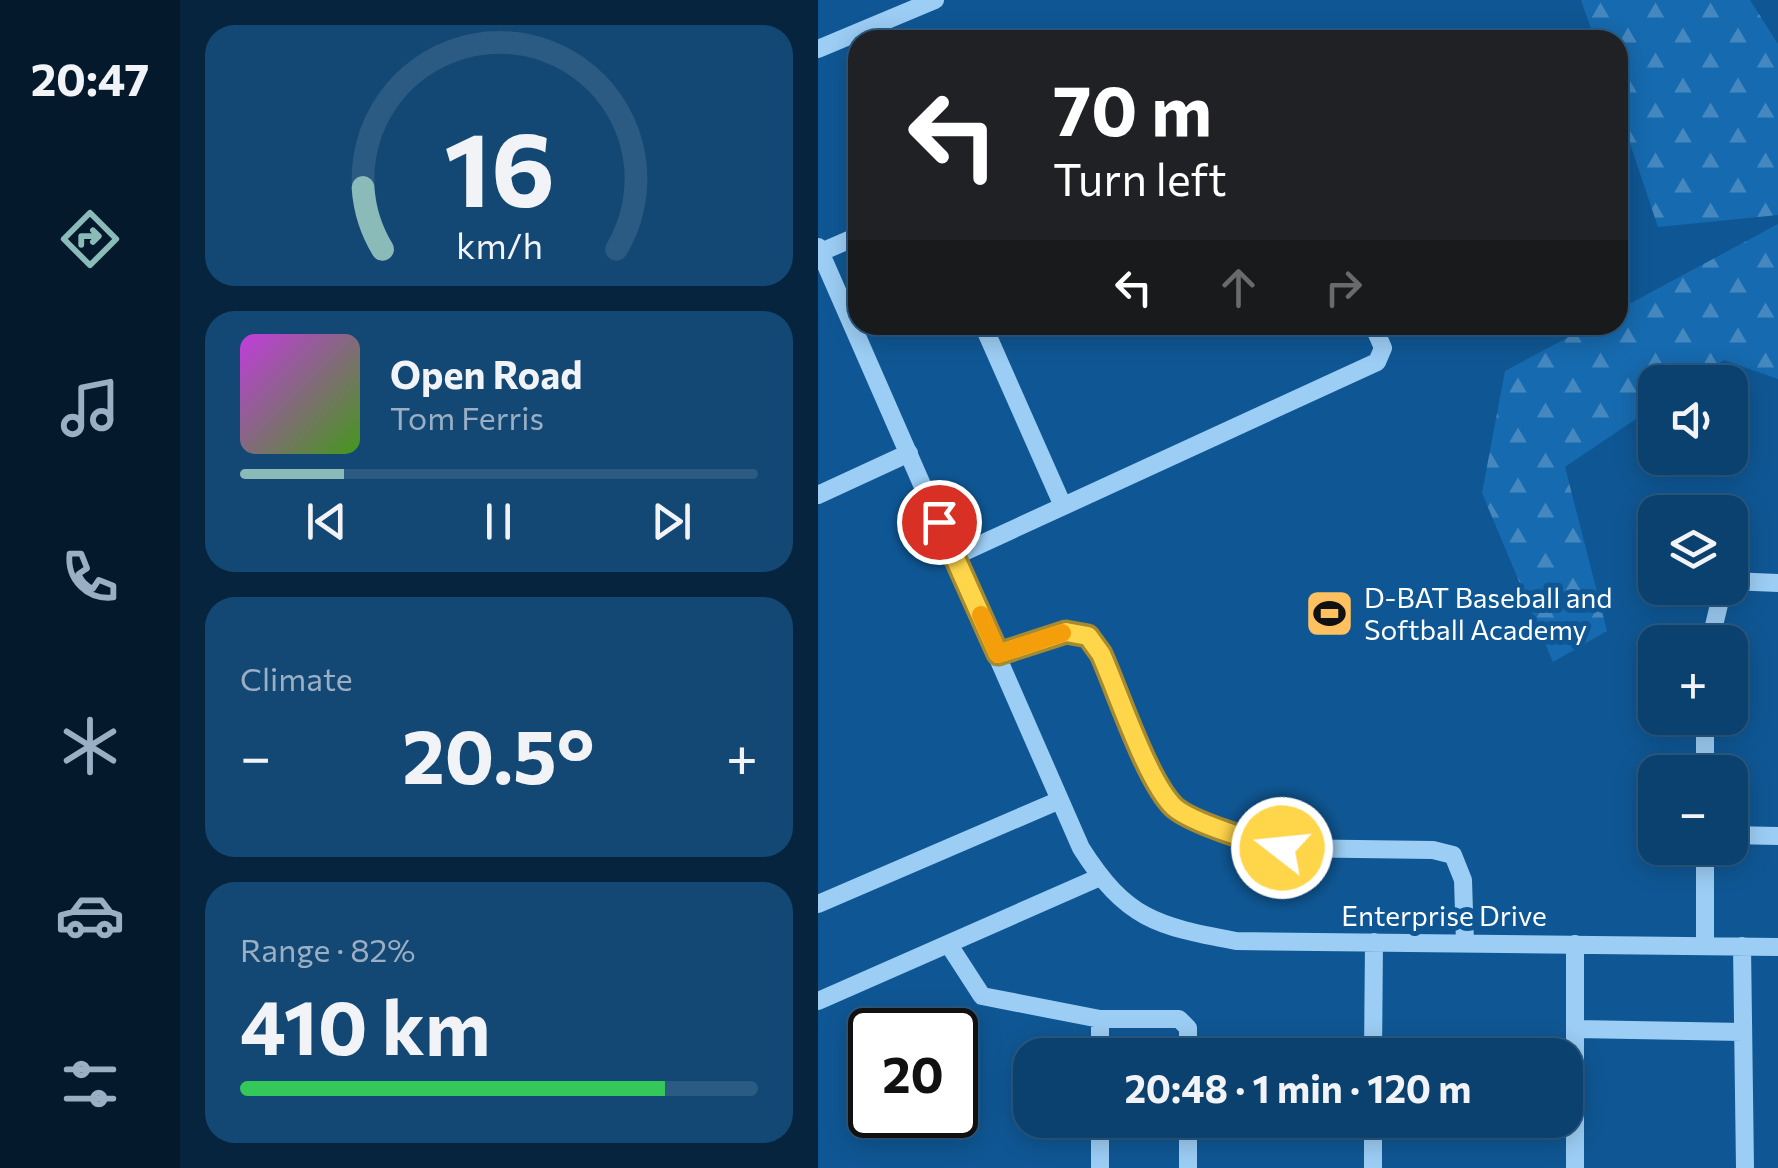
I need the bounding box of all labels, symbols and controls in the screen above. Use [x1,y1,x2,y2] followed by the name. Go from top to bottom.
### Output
[31,50,149,105] text: 20:47
[1053,65,1212,150] text: 70 m
[888,70,1018,200] icon: left
[443,101,555,228] text: 16
[1053,150,1227,205] text: Turn left
[55,204,125,274] icon: directions
[456,223,542,266] text: km/h
[1106,260,1161,315] icon: left
[1211,260,1266,315] icon: ahead
[1316,260,1371,315] icon: right
[390,350,583,397] text: Open Road
[1638,365,1748,865] map controls
[1638,365,1748,475] button: sound
[55,373,125,443] icon: music
[390,397,544,437] text: Tom Ferris
[897,480,982,565] pin
[299,494,354,549] icon: previous
[471,494,526,549] icon: pause
[644,494,699,549] icon: next
[912,495,967,550] icon: arrive
[1638,495,1748,605] button: layers
[55,542,125,612] icon: phone
[1364,580,1613,646] place label: D-BAT Baseball and Softball Academy
[1303,587,1355,639] sports icon: D-BAT Baseball and Softball Academy
[1638,625,1748,735] button: +
[240,658,353,698] text: Climate
[402,708,595,799] text: 20.5°
[55,711,125,781] icon: climate
[240,721,271,788] text: −
[726,721,758,788] text: +
[1638,755,1748,865] button: −
[1230,796,1334,900] position arrow
[55,880,125,950] icon: car
[1341,898,1547,932] street label: Enterprise Drive
[240,929,415,969] text: Range · 82%
[240,979,490,1070] text: 410 km
[848,1008,978,1138] speed limit sign: 20
[55,1049,125,1119] icon: filters
[1124,1064,1472,1111] text: 20:48 · 1 min · 120 m

